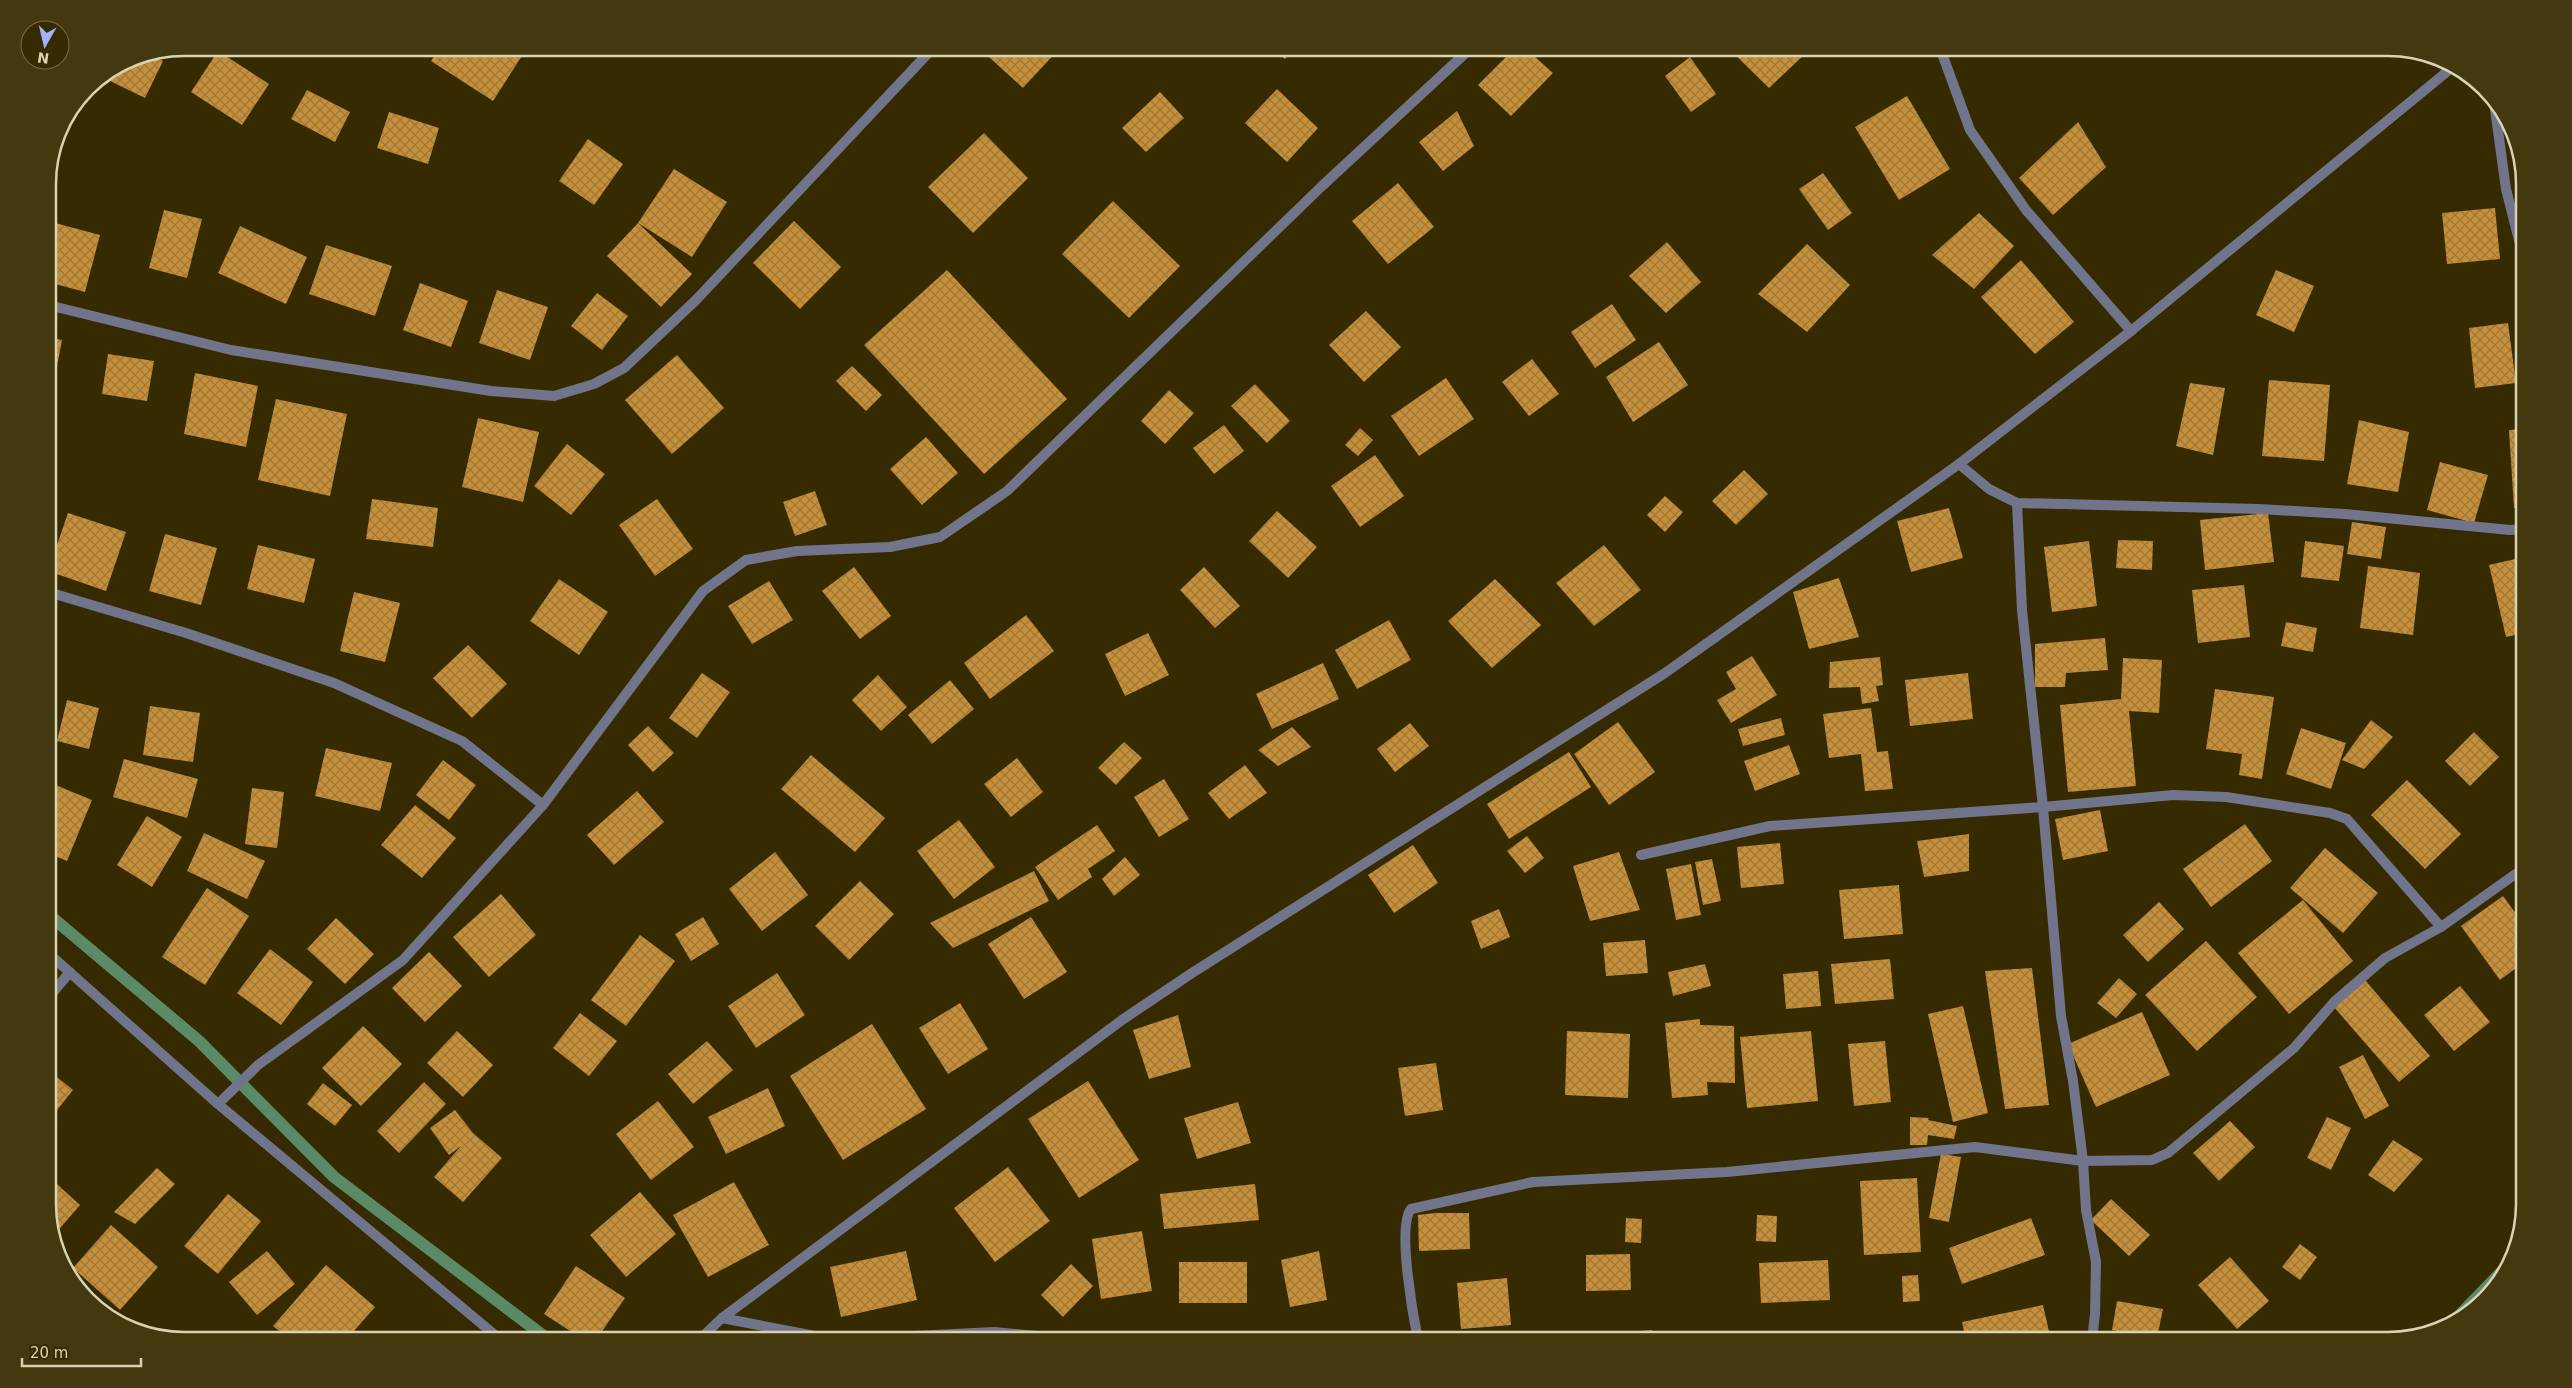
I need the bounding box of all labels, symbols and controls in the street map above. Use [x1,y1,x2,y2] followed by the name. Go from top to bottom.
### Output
[20,20,70,70] north arrow
[36,49,50,67] text: N
[22,1336,141,1368] scale bar
[30,1344,68,1362] text: 20 m

